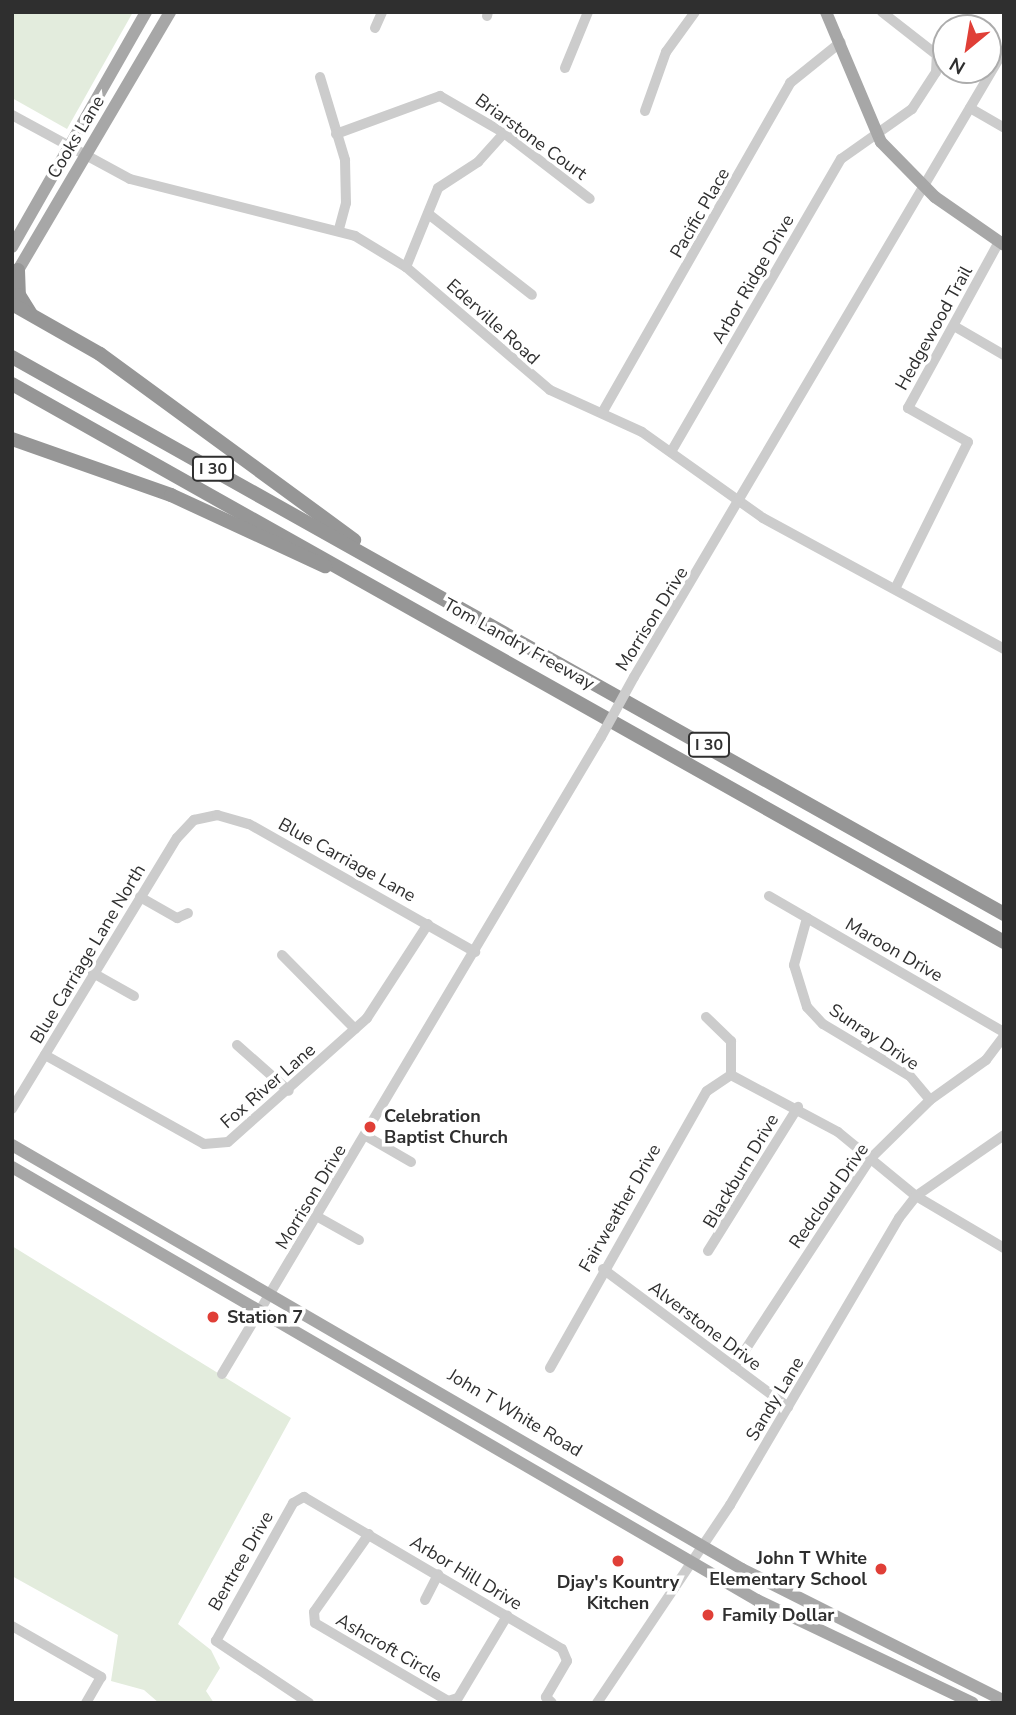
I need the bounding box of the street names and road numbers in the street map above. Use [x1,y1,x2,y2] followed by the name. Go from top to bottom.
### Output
[471,89,591,185] street label: Briarstone Court
[43,92,109,182] street label: Cooks Lane
[666,164,734,262] street label: Pacific Place
[707,211,799,347] street label: Arbor Ridge Drive
[891,262,977,394] street label: Hedgewood Trail
[442,275,544,369] street label: Ederville Road
[190,456,236,482] road number: I 30
[611,563,693,675] street label: Morrison Drive
[440,594,598,694] street label: Tom Landry Freeway
[686,732,732,758] road number: I 30
[275,813,419,907] street label: Blue Carriage Lane
[26,861,150,1047] street label: Blue Carriage Lane North
[841,913,947,987] street label: Maroon Drive
[825,999,923,1075] street label: Sunray Drive
[216,1039,320,1133] street label: Fox River Lane
[699,1110,783,1232] street label: Blackburn Drive
[785,1139,873,1253] street label: Redcloud Drive
[575,1140,665,1276] street label: Fairweather Drive
[271,1141,351,1253] street label: Morrison Drive
[645,1277,765,1375] street label: Alverstone Drive
[741,1353,809,1445] street label: Sandy Lane
[444,1364,586,1462] street label: John T White Road
[204,1508,278,1614] street label: Bentree Drive
[406,1531,526,1615] street label: Arbor Hill Drive
[332,1609,446,1687] street label: Ashcroft Circle

